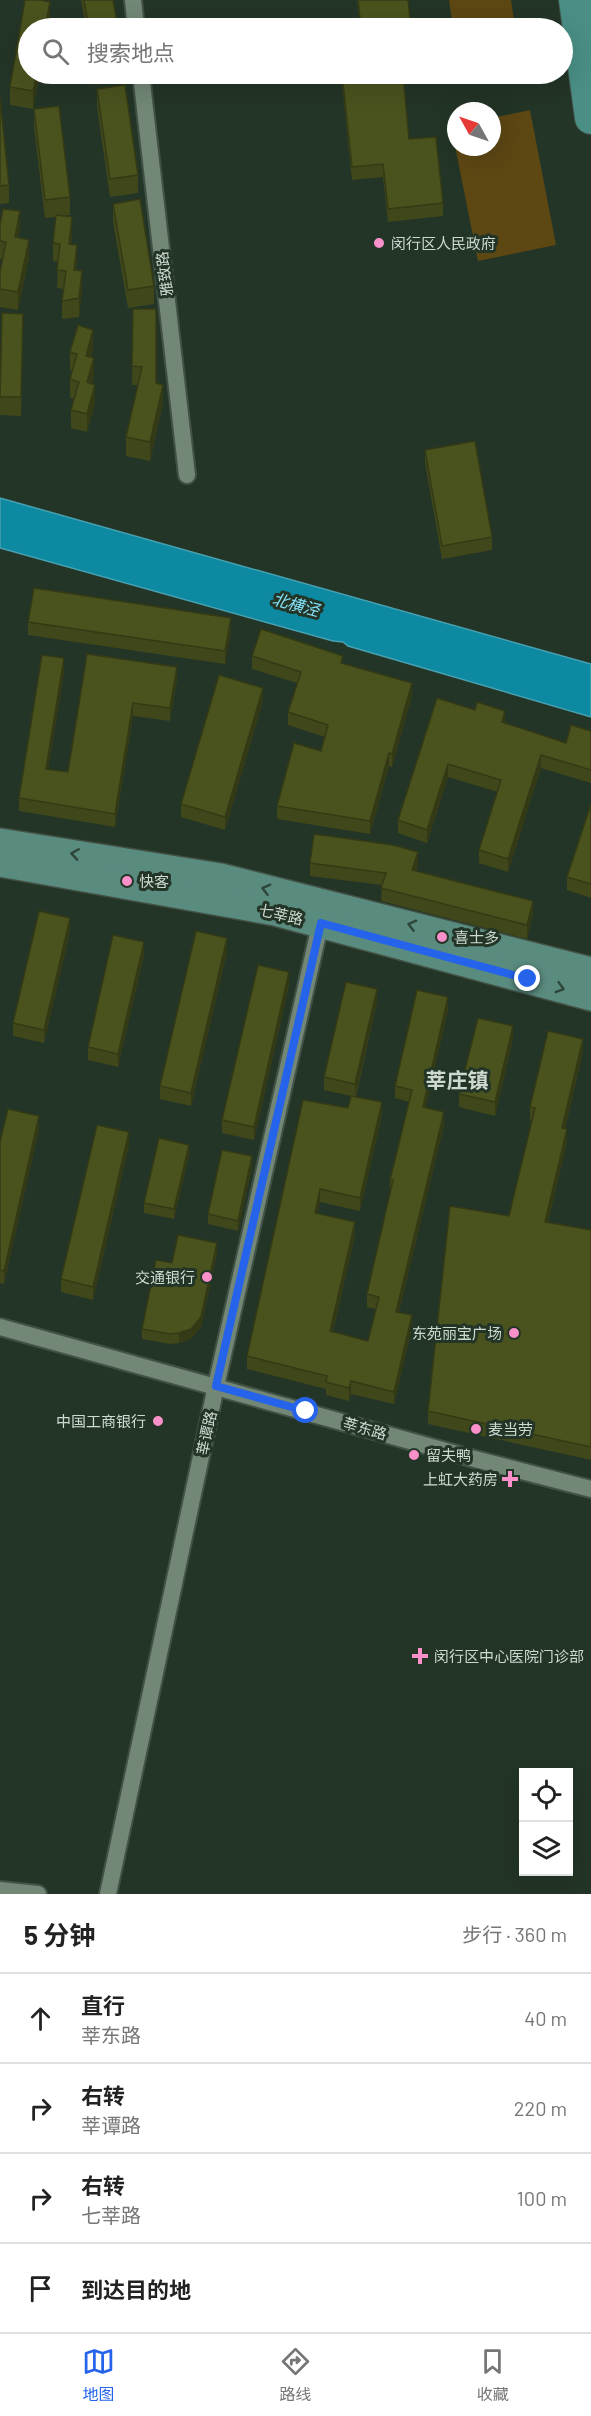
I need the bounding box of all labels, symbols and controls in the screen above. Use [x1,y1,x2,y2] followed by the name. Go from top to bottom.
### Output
[18,18,573,84] search box
[39,35,72,68] icon: search
[87,39,175,65] text: 搜索地点
[447,102,501,156] north arrow
[391,234,496,252] place label: 闵行区人民政府
[372,236,386,250] marker: 闵行区人民政府
[152,251,176,297] street label: 雅致路
[270,589,324,620] water label: 北横泾
[70,848,80,861] one-way arrow
[139,872,169,890] place label: 快客
[120,874,134,888] marker: 快客
[261,883,271,896] one-way arrow
[257,900,305,928] street label: 七莘路
[407,920,417,933] one-way arrow
[454,928,499,946] place label: 喜士多
[435,930,449,944] marker: 喜士多
[514,965,540,991] route end
[554,981,565,993] one-way arrow
[426,1067,489,1092] district label: 莘庄镇
[135,1268,195,1286] place label: 交通银行
[200,1270,214,1284] marker: 交通银行
[412,1324,502,1342] place label: 东苑丽宝广场
[507,1326,521,1340] marker: 东苑丽宝广场
[292,1397,318,1423] route start
[193,1409,219,1457] street label: 莘谭路
[56,1412,146,1430] place label: 中国工商银行
[341,1413,389,1443] street label: 莘东路
[151,1414,165,1428] marker: 中国工商银行
[488,1420,533,1438] place label: 麦当劳
[469,1422,483,1436] marker: 麦当劳
[426,1446,471,1464] place label: 留夫鸭
[407,1448,421,1462] marker: 留夫鸭
[423,1470,498,1488] place label: 上虹大药房
[503,1472,517,1486] marker: 上虹大药房
[411,1647,429,1665] marker: 闵行区中心医院门诊部
[434,1647,584,1665] place label: 闵行区中心医院门诊部
[519,1768,573,1876] map controls
[519,1768,573,1822] button: locate
[519,1822,573,1876] button: layers
[24,1919,95,1950] text: 5 分钟
[462,1922,567,1946] text: 步行 · 360 m
[81,1992,125,2018] text: 直行
[24,2002,57,2035] icon: ahead
[524,2006,567,2030] text: 40 m
[81,2023,141,2047] text: 莘东路
[81,2082,125,2108] text: 右转
[24,2092,57,2125] icon: right
[514,2096,567,2120] text: 220 m
[81,2113,141,2137] text: 莘谭路
[81,2172,125,2198] text: 右转
[24,2182,57,2215] icon: right
[517,2186,567,2210] text: 100 m
[81,2203,141,2227] text: 七莘路
[24,2272,57,2305] icon: arrive
[81,2276,191,2302] text: 到达目的地
[82,2345,115,2405] tab: 地图
[279,2345,312,2405] tab: 路线
[476,2345,509,2405] tab: 收藏

